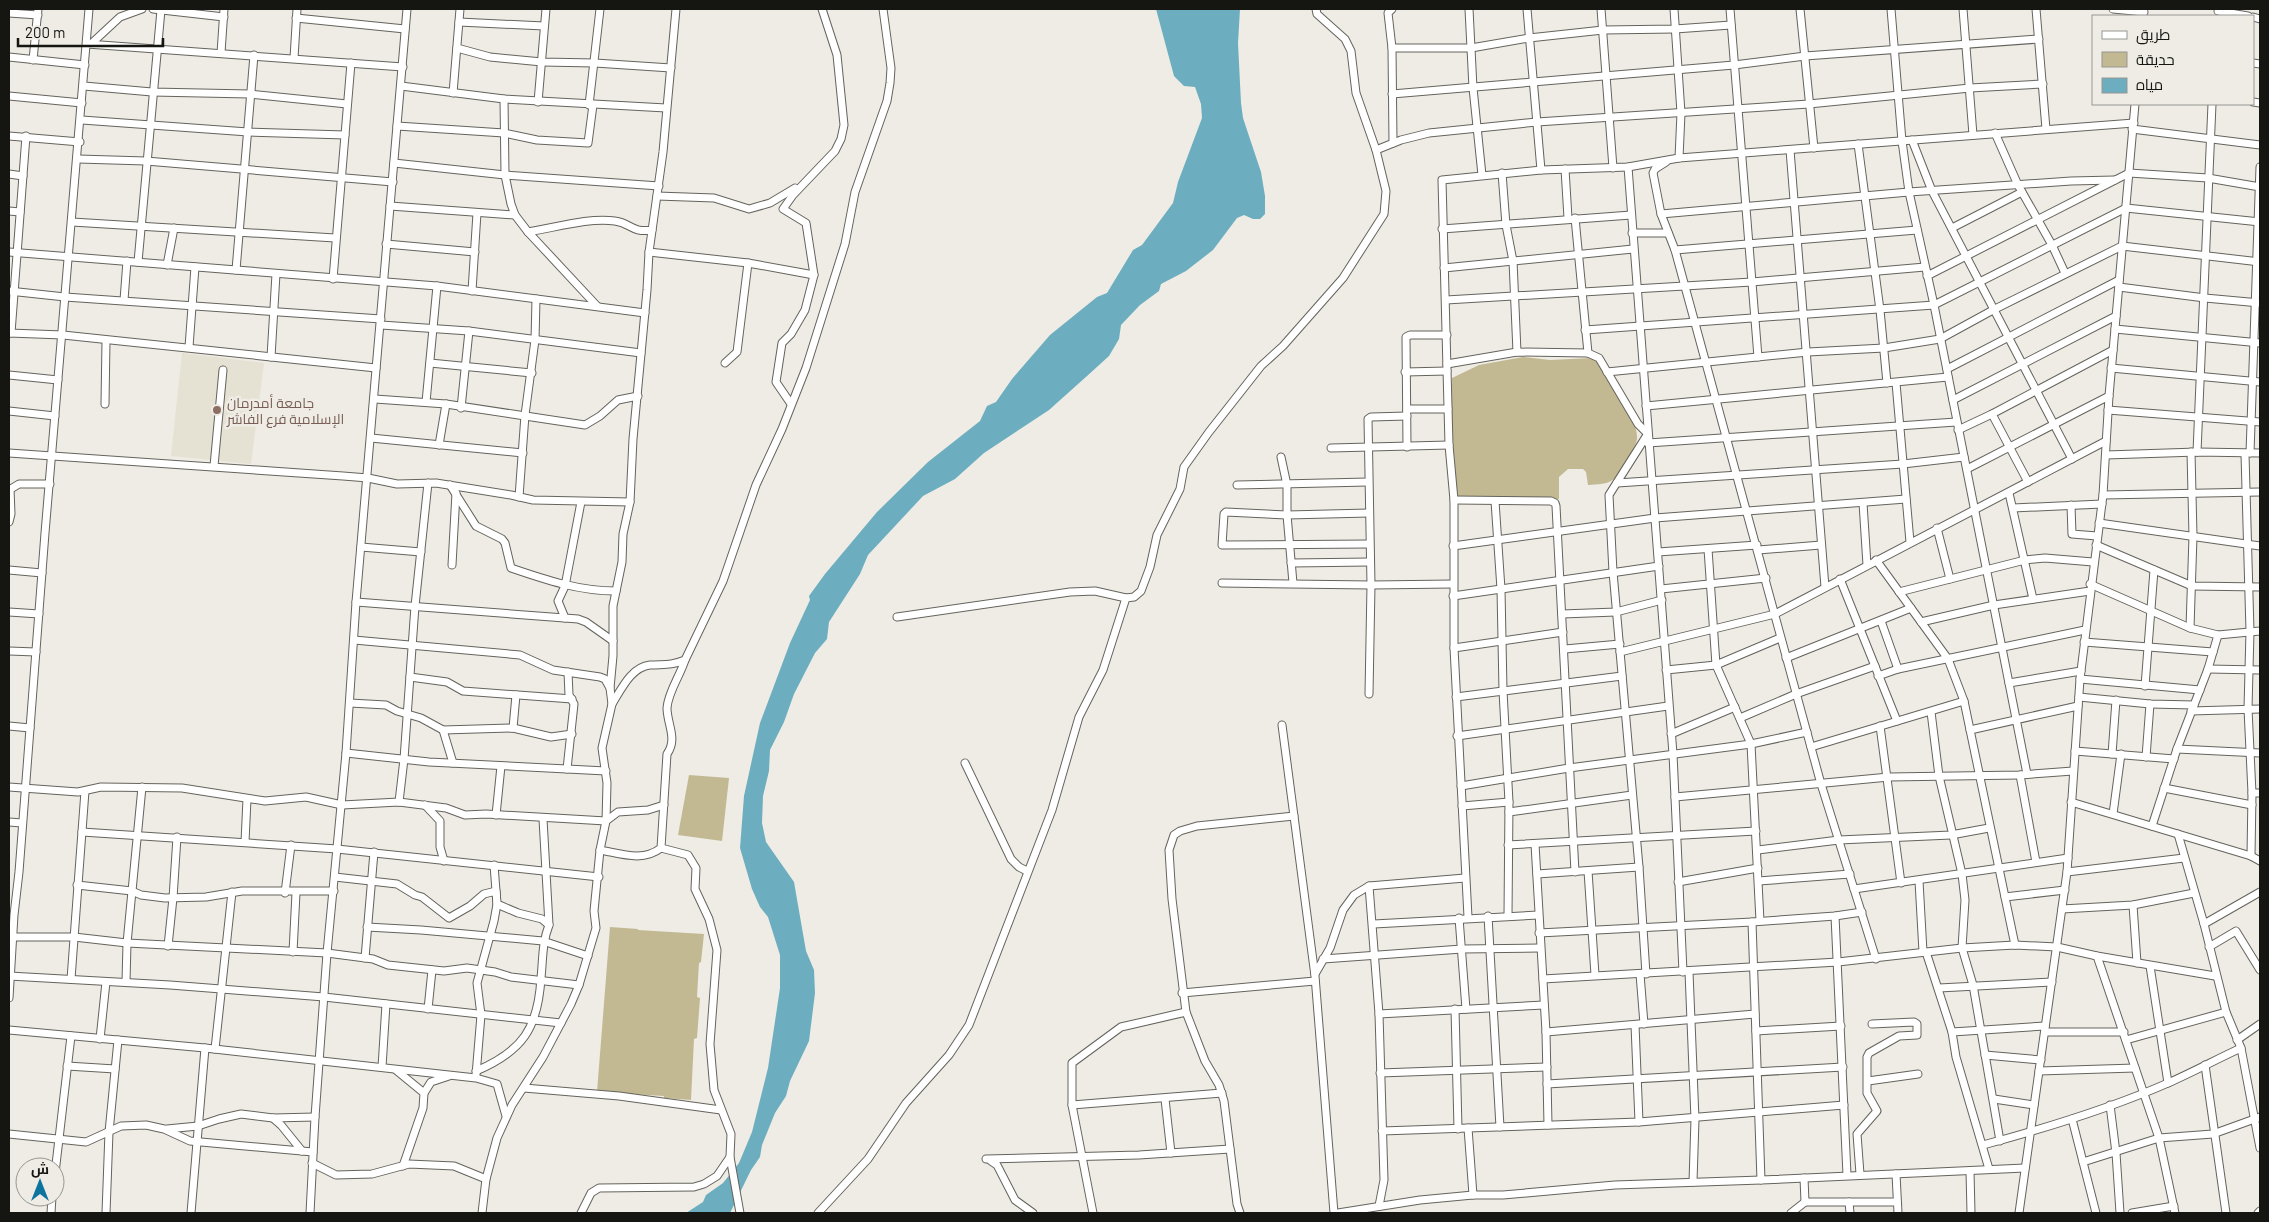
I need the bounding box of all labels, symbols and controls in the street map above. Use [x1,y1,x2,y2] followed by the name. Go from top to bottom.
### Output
[18,15,162,47] scale bar
[2092,15,2254,105] legend
[25,23,65,41] text: 200 m
[2136,25,2170,45] text: طريق
[2136,50,2175,68] text: حديقة
[2136,75,2163,93] text: مياه
[226,394,344,428] place label: جامعة أمدرمان الإسلامية فرع الفاشر
[211,404,223,416] marker: جامعة أمدرمان الإسلامية فرع الفاشر
[15,1157,65,1207] north arrow
[31,1160,49,1178] text: ش

